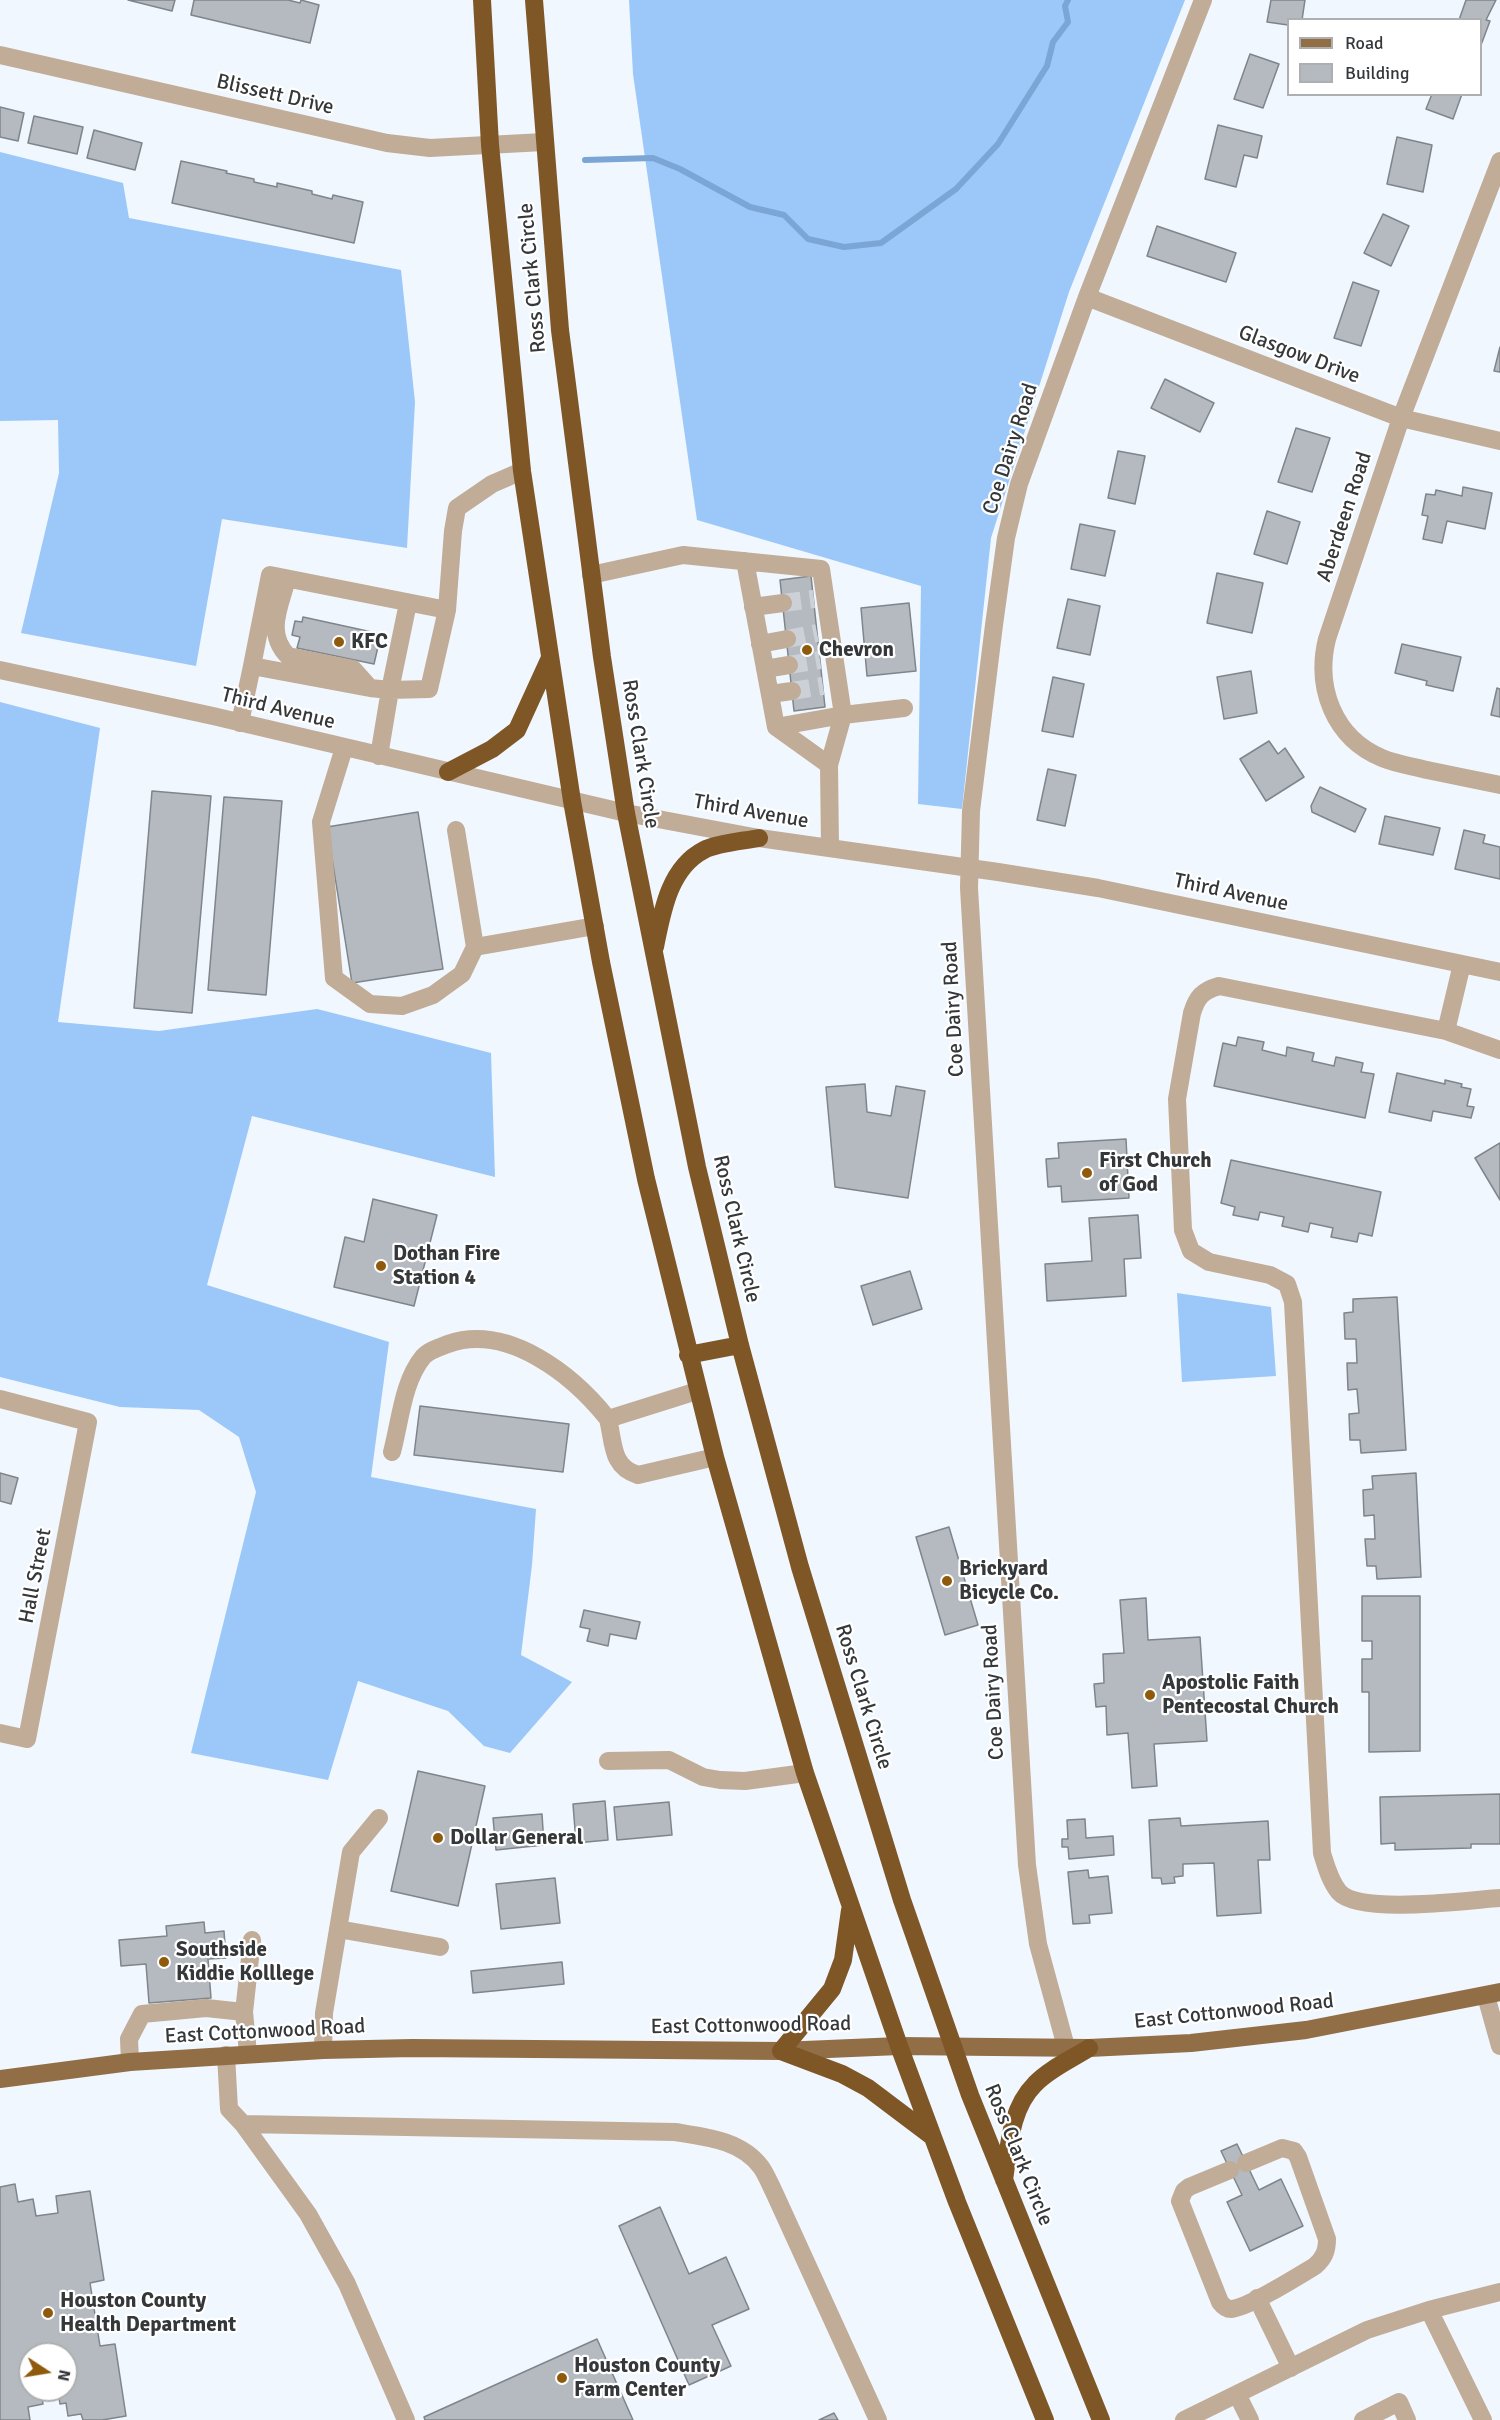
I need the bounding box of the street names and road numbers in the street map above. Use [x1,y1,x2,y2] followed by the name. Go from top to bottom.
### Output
[214,69,336,121] street label: Blissett Drive
[514,202,552,354] street label: Ross Clark Circle
[1235,320,1363,390] street label: Glasgow Drive
[978,380,1044,518] street label: Coe Dairy Road
[1312,449,1378,585] street label: Aberdeen Road
[616,678,664,830] street label: Ross Clark Circle
[218,683,338,735] street label: Third Avenue
[691,789,811,835] street label: Third Avenue
[1171,869,1291,917] street label: Third Avenue
[938,940,970,1078] street label: Coe Dairy Road
[707,1153,765,1305] street label: Ross Clark Circle
[14,1526,58,1626] street label: Hall Street
[829,1621,897,1773] street label: Ross Clark Circle
[978,1623,1010,1761] street label: Coe Dairy Road
[1133,1989,1335,2035] street label: East Cottonwood Road
[650,2012,852,2040] street label: East Cottonwood Road
[164,2014,366,2050] street label: East Cottonwood Road
[978,2080,1058,2230] street label: Ross Clark Circle

